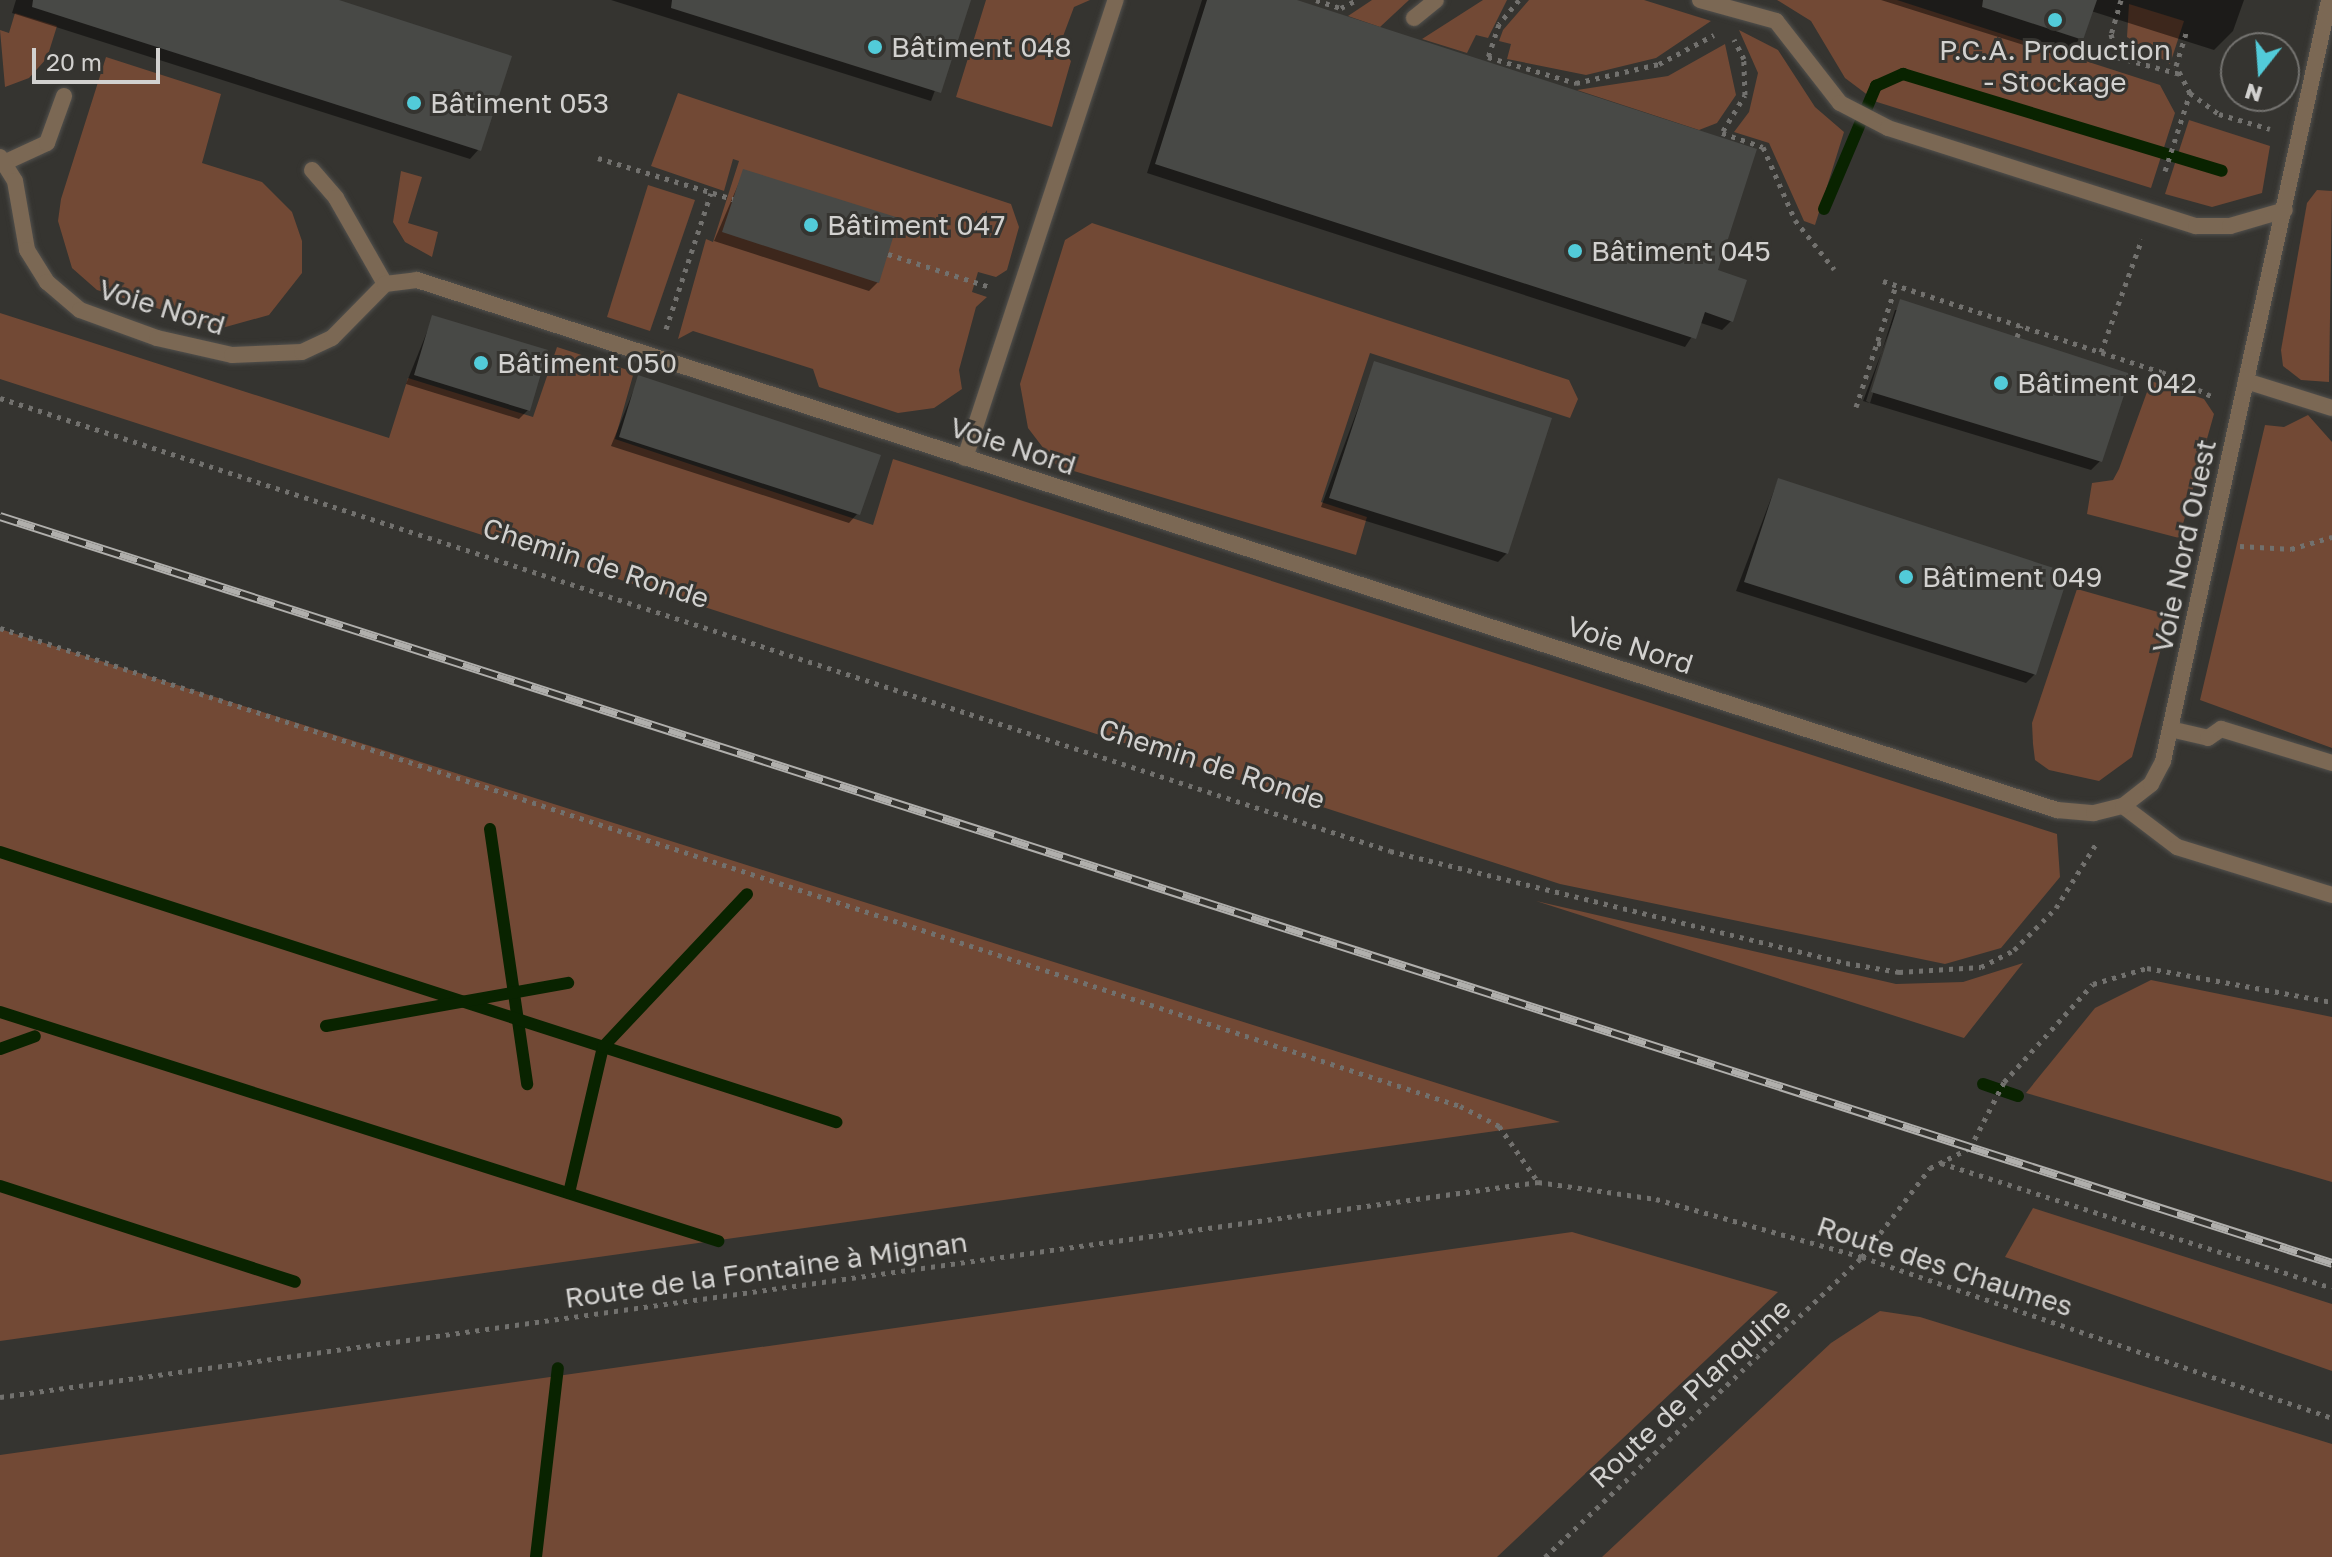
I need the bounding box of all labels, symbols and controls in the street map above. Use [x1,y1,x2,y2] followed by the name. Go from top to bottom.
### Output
[2046,11,2064,29] marker: P.C.A. Production - Stockage
[891,30,1072,64] place label: Bâtiment 048
[36,32,164,82] scale bar
[2220,32,2300,112] north arrow
[1939,33,2171,99] place label: P.C.A. Production - Stockage
[866,38,884,56] marker: Bâtiment 048
[46,47,102,76] text: 20 m
[2241,78,2265,109] text: N
[430,86,609,120] place label: Bâtiment 053
[405,94,423,112] marker: Bâtiment 053
[827,208,1005,242] place label: Bâtiment 047
[802,216,820,234] marker: Bâtiment 047
[1591,234,1771,268] place label: Bâtiment 045
[1566,242,1584,260] marker: Bâtiment 045
[95,272,229,342] street label: Voie Nord
[497,346,677,380] place label: Bâtiment 050
[472,354,490,372] marker: Bâtiment 050
[2017,366,2197,400] place label: Bâtiment 042
[1992,374,2010,392] marker: Bâtiment 042
[946,410,1080,482] street label: Voie Nord
[2145,436,2223,656] street label: Voie Nord Ouest
[479,511,713,615] street label: Chemin de Ronde
[1922,560,2103,594] place label: Bâtiment 049
[1897,568,1915,586] marker: Bâtiment 049
[1563,609,1697,681] street label: Voie Nord
[1095,712,1329,816] street label: Chemin de Ronde
[1813,1209,2077,1323] street label: Route des Chaumes
[563,1225,969,1315] street label: Route de la Fontaine à Mignan
[1582,1291,1798,1495] street label: Route de Planquine

